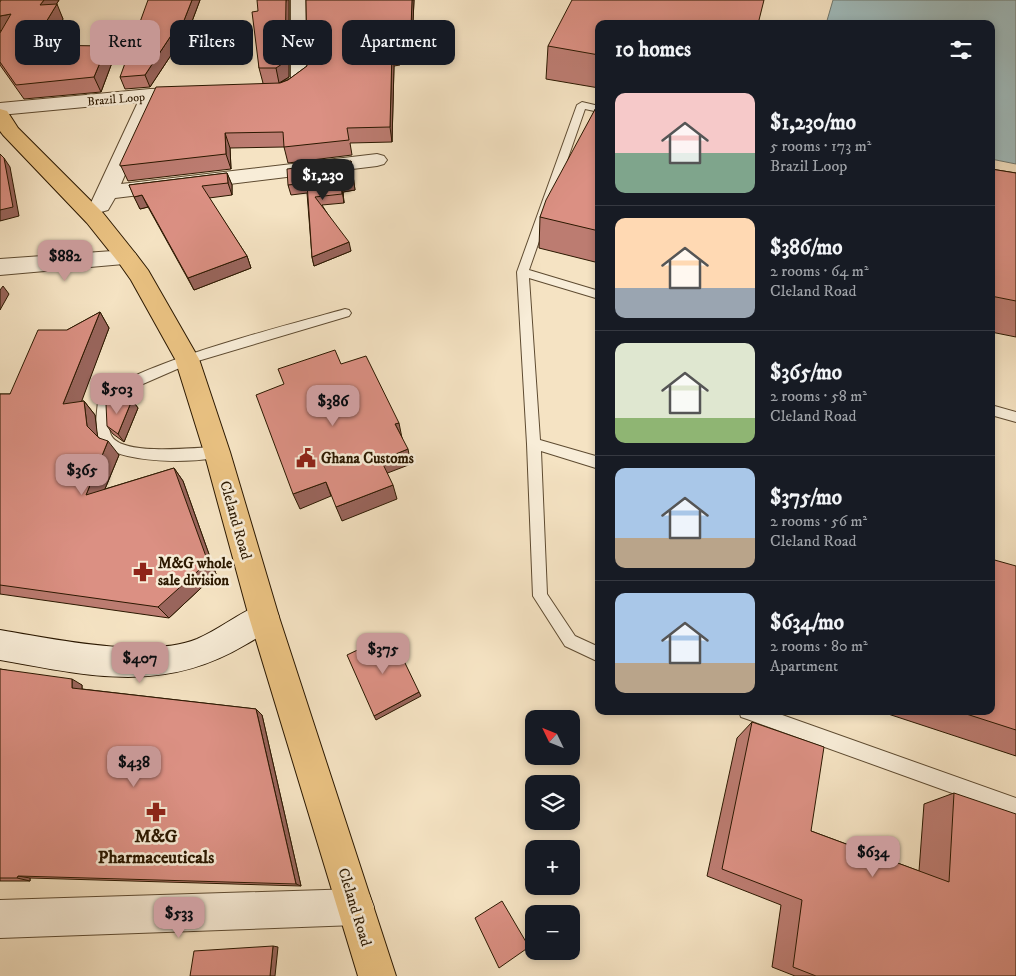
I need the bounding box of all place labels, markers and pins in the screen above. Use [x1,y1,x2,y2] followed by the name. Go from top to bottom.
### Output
[282,158,364,201] pin: $1,230
[35,240,95,282] pin: $882
[87,372,147,415] pin: $503
[303,384,363,427] pin: $386
[295,447,317,469] public building icon: Ghana Customs
[321,449,414,468] place label: Ghana Customs
[52,454,112,496] pin: $365
[158,554,233,590] place label: M&G whole sale division
[132,561,154,583] pharmacy icon: M&G whole sale division
[353,632,413,675] pin: $375
[110,642,170,684] pin: $407
[104,746,164,788] pin: $438
[145,801,167,823] pharmacy icon: M&G Pharmaceuticals
[98,826,214,869] place label: M&G Pharmaceuticals
[843,836,903,878] pin: $634
[149,896,209,939] pin: $533

